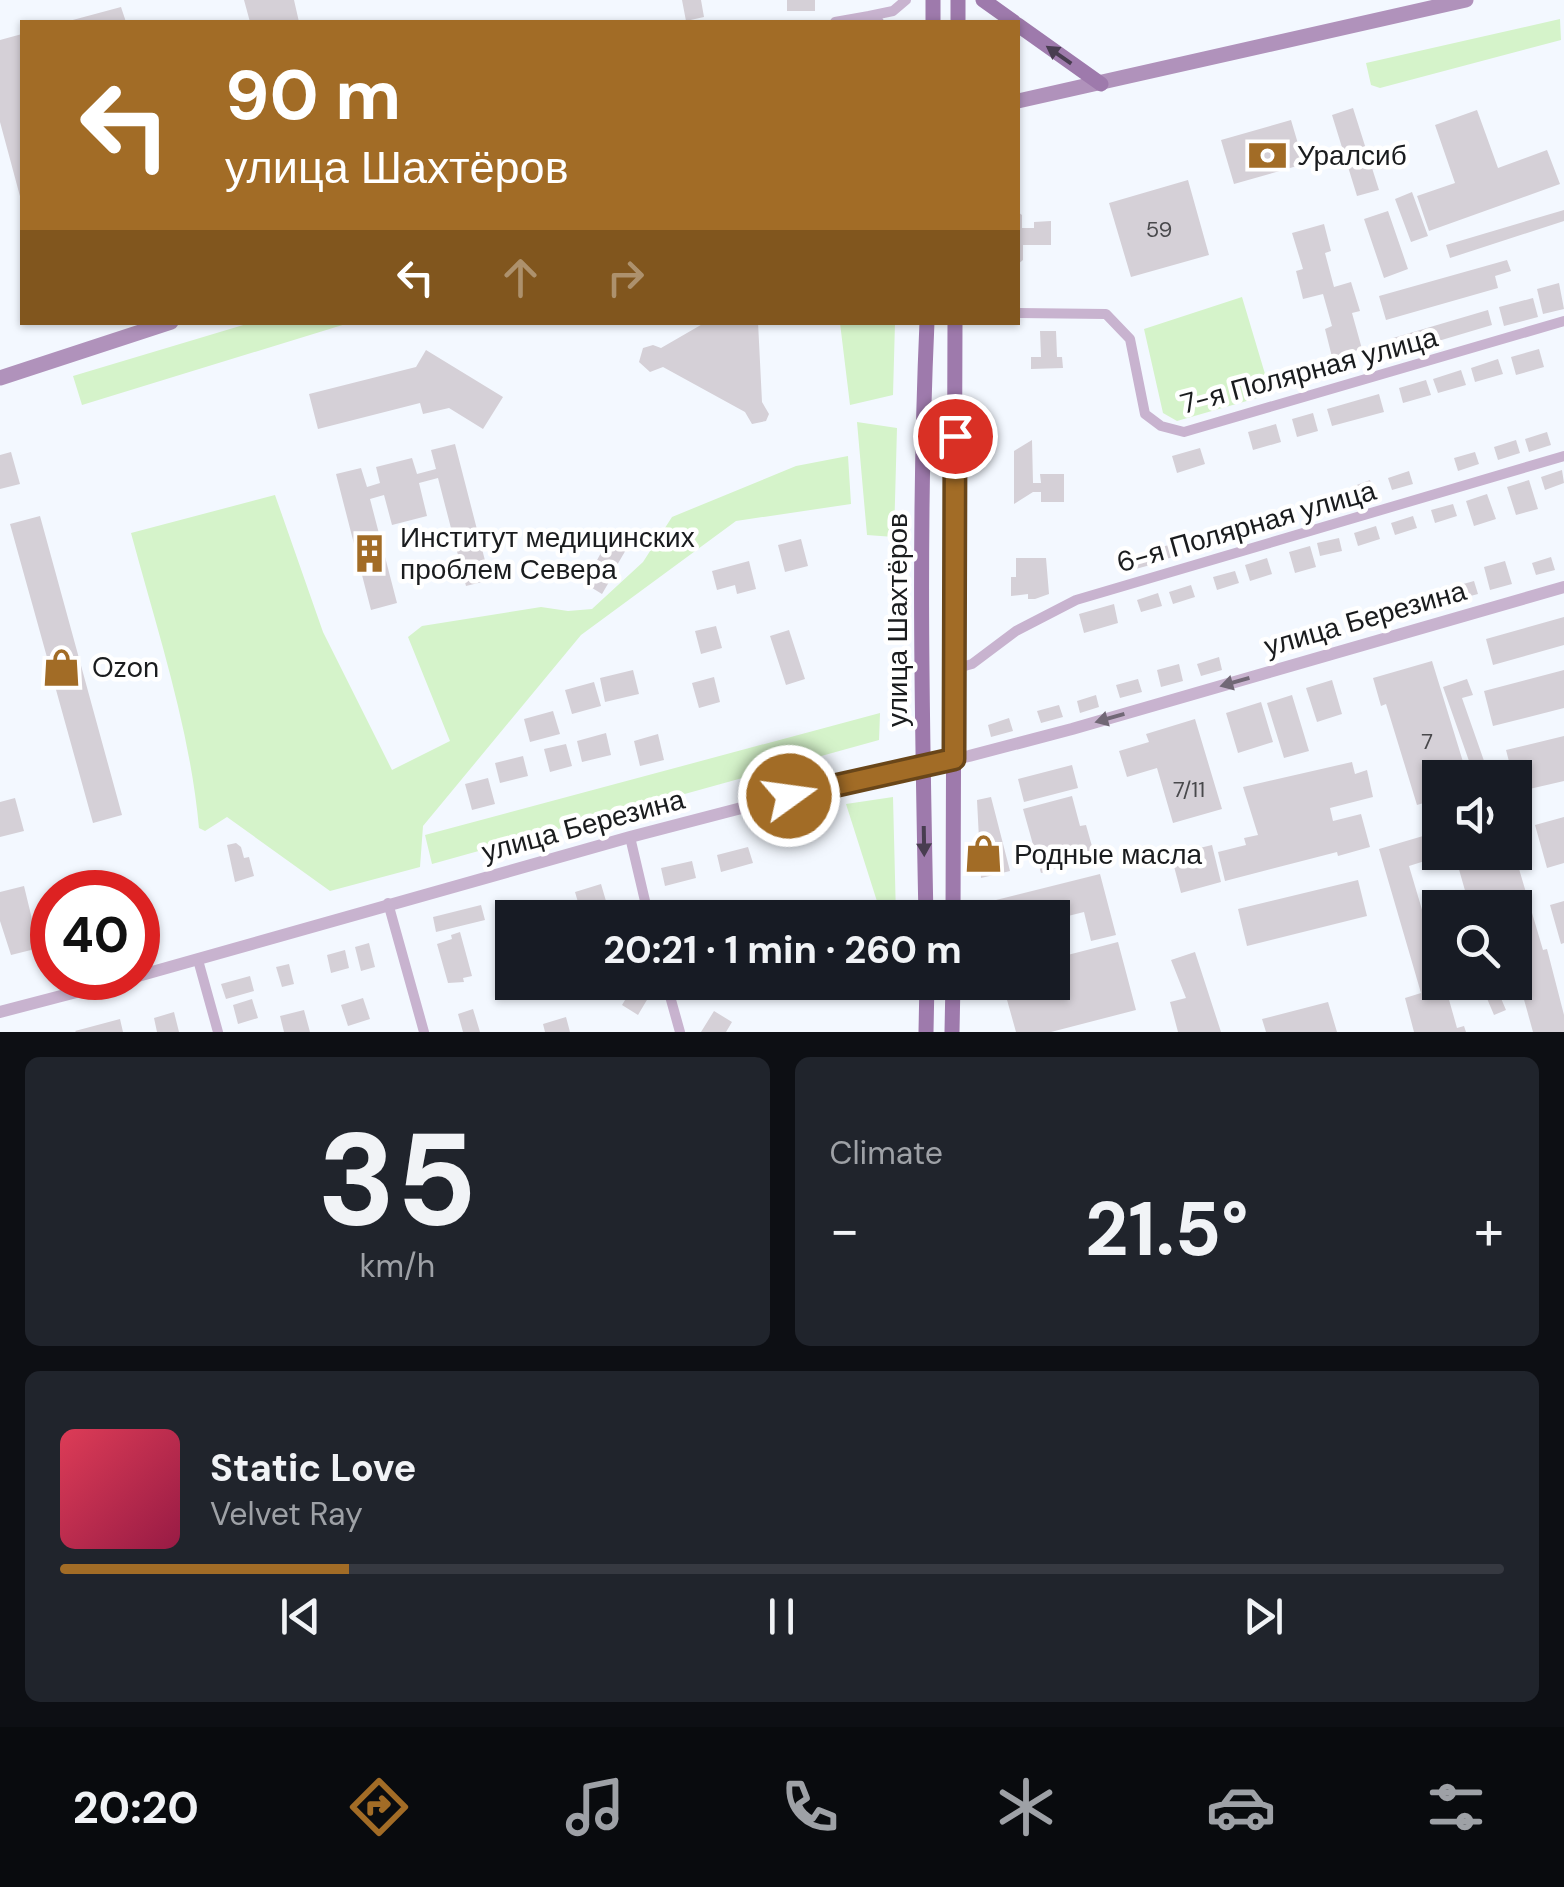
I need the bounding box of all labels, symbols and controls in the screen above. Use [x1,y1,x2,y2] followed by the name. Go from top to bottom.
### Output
[1045,46,1072,65] one-way arrow
[225,50,401,141] text: 90 m
[60,60,190,190] icon: left
[1246,134,1288,176] bank icon: Уралсиб
[1297,137,1407,174] place label: Уралсиб
[225,138,569,197] text: улица Шахтёров
[1146,215,1172,244] house number: 59
[388,250,443,305] icon: left
[493,250,548,305] icon: ahead
[598,250,653,305] icon: right
[1177,318,1442,423] street label: 7-я Полярная улица
[913,394,998,479] pin
[928,409,983,464] icon: arrive
[1112,472,1381,581] street label: 6-я Полярная улица
[879,513,916,727] street label: улица Шахтёров
[400,519,695,588] place label: Институт медицинских проблем Севера
[349,532,391,574] building icon: Институт медицинских проблем Севера
[1260,572,1471,665] street label: улица Березина
[41,646,83,688] shop icon: Ozon
[92,649,159,686] place label: Ozon
[1219,675,1250,690] one-way arrow
[1094,711,1125,726] one-way arrow
[1421,727,1433,756] house number: 7
[737,744,841,848] position arrow
[1422,760,1532,1000] map controls
[1422,760,1532,870] button: sound
[1173,775,1205,804] house number: 7/11
[478,781,689,870] street label: улица Березина
[917,825,933,857] one-way arrow
[963,833,1005,875] shop icon: Родные масла
[1014,836,1203,873] place label: Родные масла
[30,870,160,1000] speed limit sign: 40
[1422,890,1532,1000] button: search
[603,925,962,975] text: 20:21 · 1 min · 260 m
[318,1095,477,1264] text: 35
[830,1132,943,1174] text: Climate
[1085,1181,1248,1278] text: 21.5°
[830,1194,860,1266] text: −
[1474,1194,1504,1266] text: +
[359,1245,435,1287] text: km/h
[210,1443,416,1493] text: Static Love
[210,1493,363,1535] text: Velvet Ray
[273,1589,328,1644] icon: previous
[754,1589,809,1644] icon: pause
[1236,1589,1291,1644] icon: next
[344,1772,414,1842] icon: directions
[560,1772,630,1842] icon: music
[775,1772,845,1842] icon: phone
[991,1772,1061,1842] icon: climate
[1206,1772,1276,1842] icon: car
[1421,1772,1491,1842] icon: filters
[73,1778,199,1837] text: 20:20

